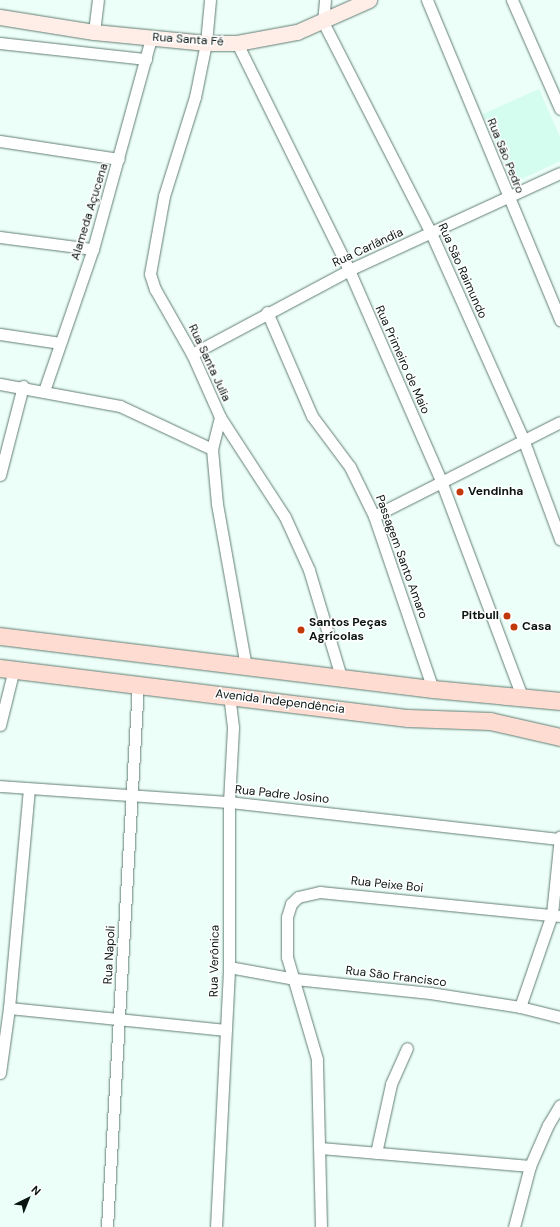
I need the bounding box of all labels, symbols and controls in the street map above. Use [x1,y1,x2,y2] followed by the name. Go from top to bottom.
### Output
[152,30,224,50] street label: Rua Santa Fé
[483,116,527,196] street label: Rua São Pedro
[68,162,112,262] street label: Alameda Açucena
[434,221,490,321] street label: Rua São Raimundo
[330,225,406,271] street label: Rua Carlândia
[372,304,432,416] street label: Rua Primeiro de Maio
[185,322,233,404] street label: Rua Santa Julia
[468,485,523,499] place label: Vendinha
[455,487,465,497] marker: Vendinha
[372,493,430,621] street label: Passagem Santo Amaro
[461,609,499,623] place label: Pitbull
[502,611,512,621] marker: Pitbull
[309,616,387,644] place label: Santos Peças Agrícolas
[522,620,551,634] place label: Casa
[509,622,519,632] marker: Casa
[296,625,306,635] marker: Santos Peças Agrícolas
[215,687,345,717] street label: Avenida Independência
[234,783,330,807] street label: Rua Padre Josino
[350,874,424,896] street label: Rua Peixe Boi
[101,925,119,985] street label: Rua Napoli
[207,925,223,997] street label: Rua Verônica
[345,964,447,990] street label: Rua São Francisco
[8,1179,48,1219] north arrow
[28,1182,44,1198] text: N

